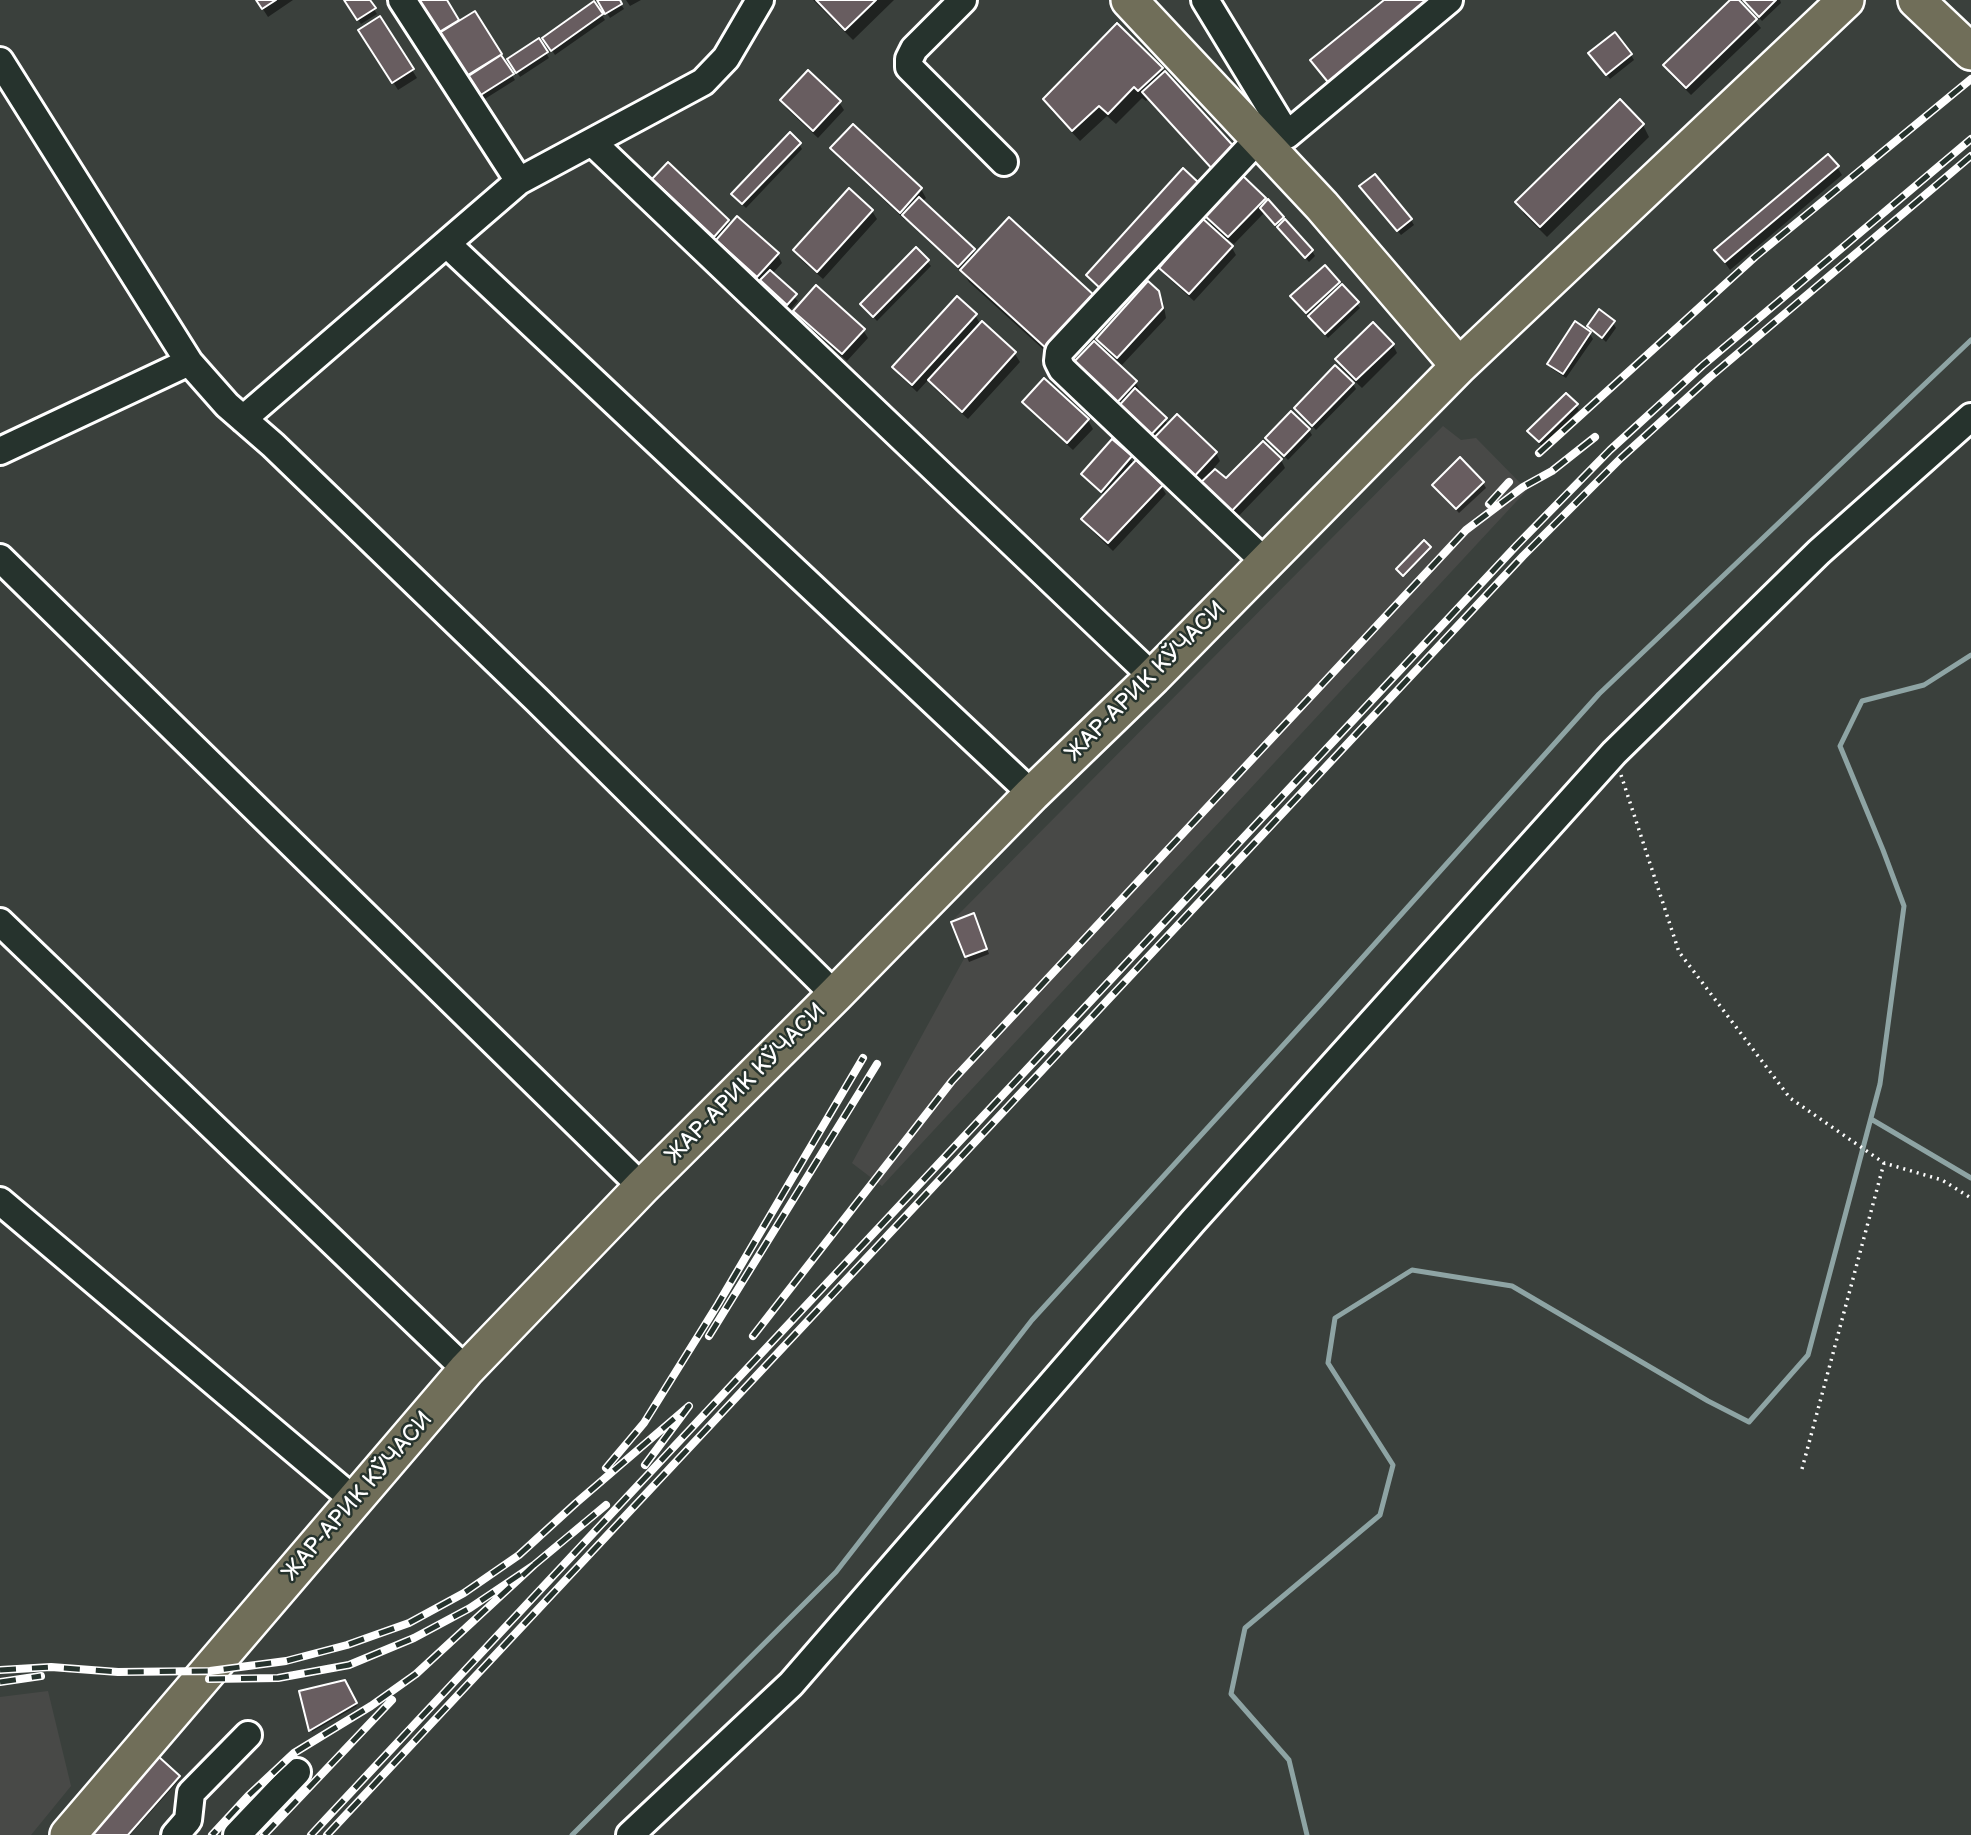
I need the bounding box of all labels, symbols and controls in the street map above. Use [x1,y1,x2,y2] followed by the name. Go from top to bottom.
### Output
[1060,596,1232,768] street label: ЖАР-АРИК КЎЧАСИ
[660,998,832,1170] street label: ЖАР-АРИК КЎЧАСИ
[277,1407,439,1587] street label: ЖАР-АРИК КЎЧАСИ

